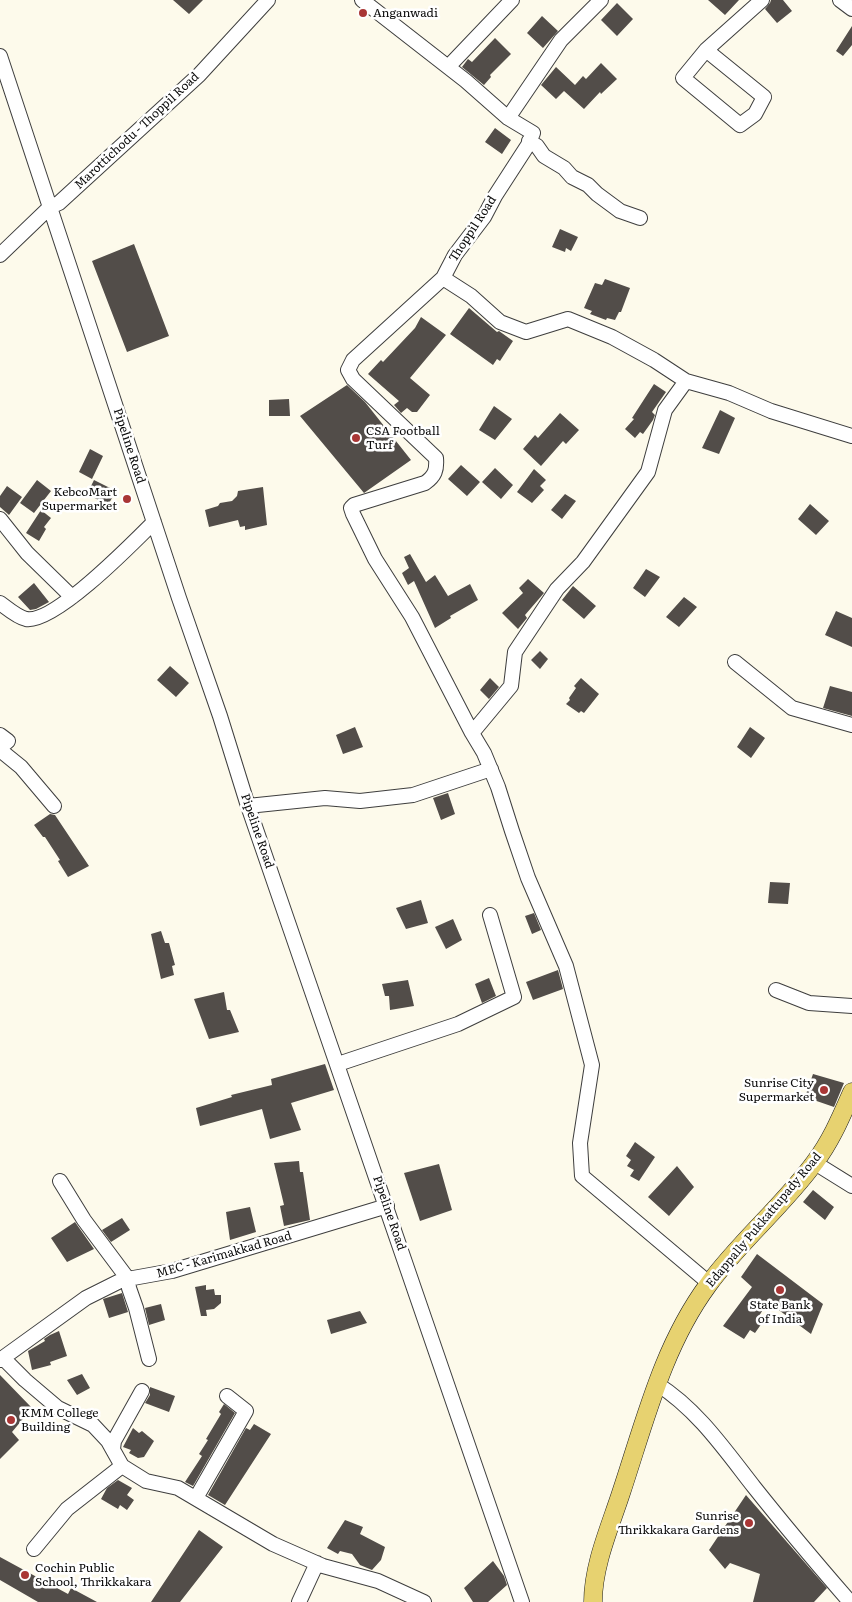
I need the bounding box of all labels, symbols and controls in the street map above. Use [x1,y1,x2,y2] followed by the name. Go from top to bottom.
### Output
[373,6,438,20] place label: Anganwadi
[357,7,369,19] marker: Anganwadi
[72,70,202,192] street label: Marottichodu - Thoppil Road
[446,193,500,265] street label: Thoppil Road
[110,407,148,485] street label: Pipeline Road
[366,424,440,452] place label: CSA Football Turf
[350,432,362,444] marker: CSA Football Turf
[42,485,117,513] place label: KebcoMart Supermarket
[121,493,133,505] marker: KebcoMart Supermarket
[237,792,277,870] street label: Pipeline Road
[739,1076,814,1104] place label: Sunrise City Supermarket
[818,1084,830,1096] marker: Sunrise City Supermarket
[703,1150,825,1290] street label: Edappally Pukkattupady Road
[369,1174,409,1252] street label: Pipeline Road
[155,1229,293,1281] street label: MEC - Karimakkad Road
[774,1284,786,1296] marker: State Bank of India
[750,1298,810,1326] place label: State Bank of India
[21,1406,99,1434] place label: KMM College Building
[5,1414,17,1426] marker: KMM College Building
[618,1509,739,1537] place label: Sunrise Thrikkakara Gardens
[743,1517,755,1529] marker: Sunrise Thrikkakara Gardens
[35,1561,151,1589] place label: Cochin Public School, Thrikkakara
[19,1569,31,1581] marker: Cochin Public School, Thrikkakara

